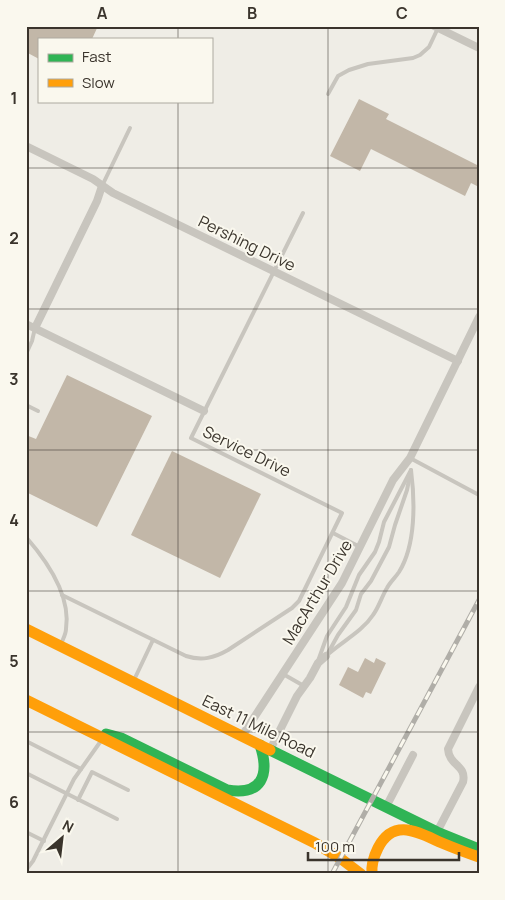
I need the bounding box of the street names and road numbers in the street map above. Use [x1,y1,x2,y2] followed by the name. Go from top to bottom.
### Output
[195,210,299,276] street label: Pershing Drive
[199,420,295,482] street label: Service Drive
[277,535,357,649] street label: MacArthur Drive
[199,689,319,763] street label: East 11 Mile Road

